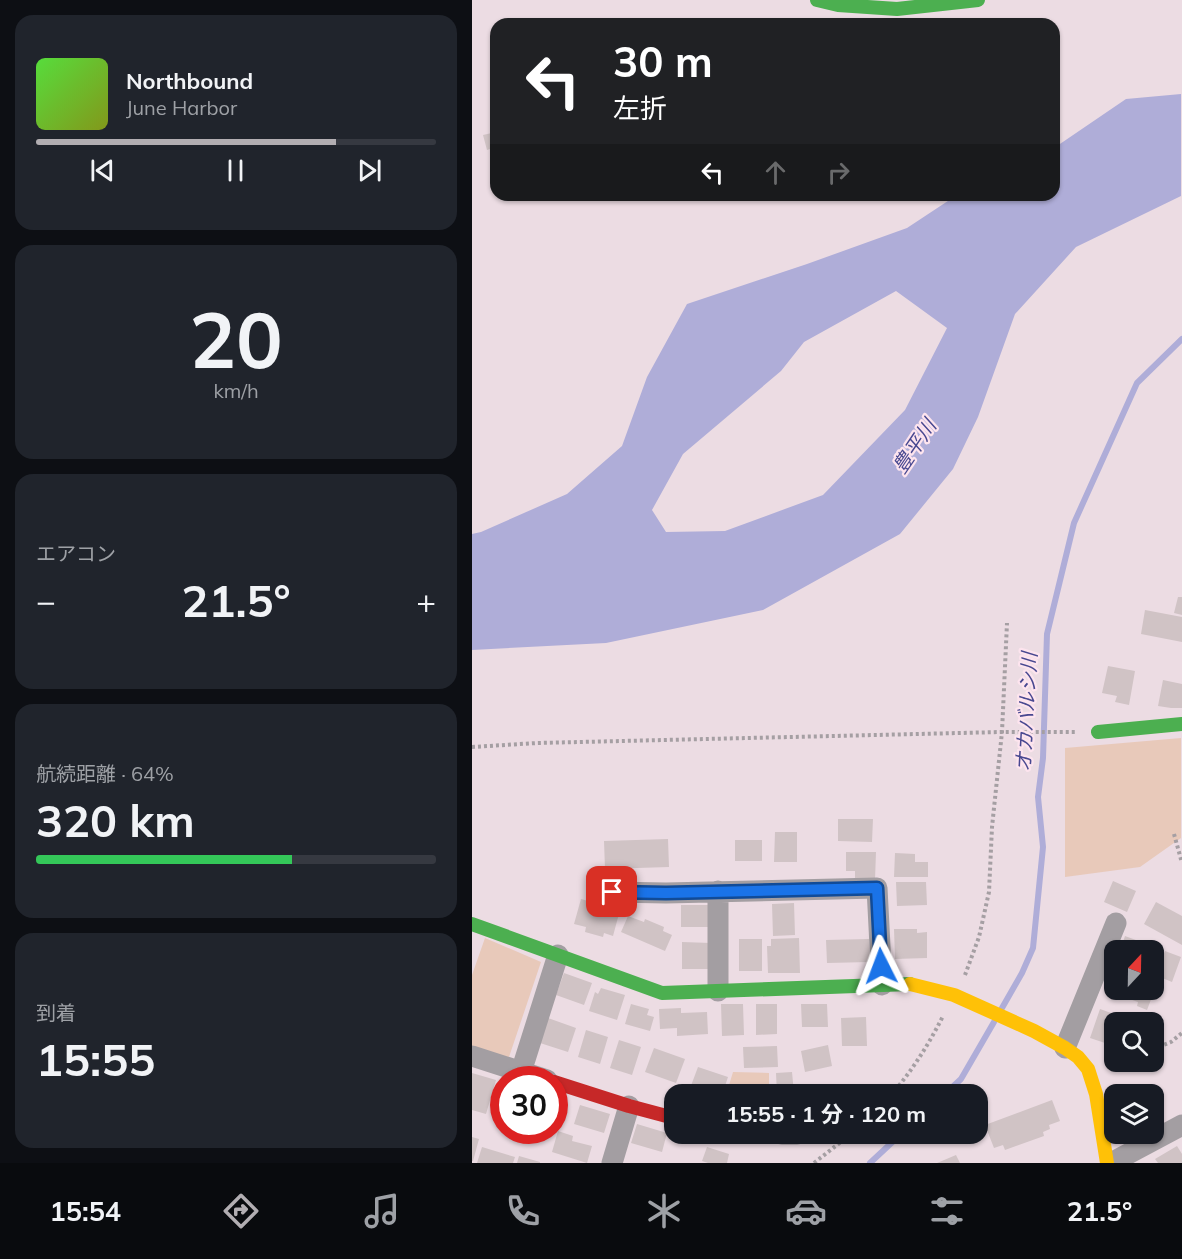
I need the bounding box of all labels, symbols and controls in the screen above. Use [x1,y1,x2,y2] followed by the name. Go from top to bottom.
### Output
[613,35,713,88] text: 30 m
[514,42,592,120] icon: left
[126,67,253,95] text: Northbound
[613,91,667,125] text: 左折
[126,95,237,120] text: June Harbor
[86,154,119,187] icon: previous
[219,154,252,187] icon: pause
[353,154,386,187] icon: next
[696,156,729,189] icon: left
[759,156,792,189] icon: ahead
[822,156,855,189] icon: right
[189,290,283,388] text: 20
[213,378,259,403] text: km/h
[887,412,942,478] water label: 豊平川
[36,541,116,566] text: エアコン
[181,572,291,628] text: 21.5°
[36,580,56,621] text: −
[416,580,436,621] text: +
[1010,649,1042,773] water label: オカバルシ川
[36,761,174,786] text: 航続距離 · 64%
[36,792,195,848] text: 320 km
[586,866,637,917] pin
[595,875,628,908] icon: arrive
[849,934,913,998] position arrow
[1104,940,1164,1000] north arrow
[1104,940,1164,1144] map controls
[36,1000,76,1025] text: 到着
[1104,1012,1164,1072] button: search
[36,1031,155,1087] text: 15:55
[490,1066,568,1144] speed limit sign: 30
[1104,1084,1164,1144] button: layers
[726,1100,926,1128] text: 15:55 · 1 分 · 120 m
[220,1190,262,1232] icon: directions
[361,1190,403,1232] icon: music
[502,1190,544,1232] icon: phone
[643,1190,685,1232] icon: climate
[785,1190,827,1232] icon: car
[926,1190,968,1232] icon: filters
[50,1194,121,1228] text: 15:54
[1067,1194,1132,1228] text: 21.5°

